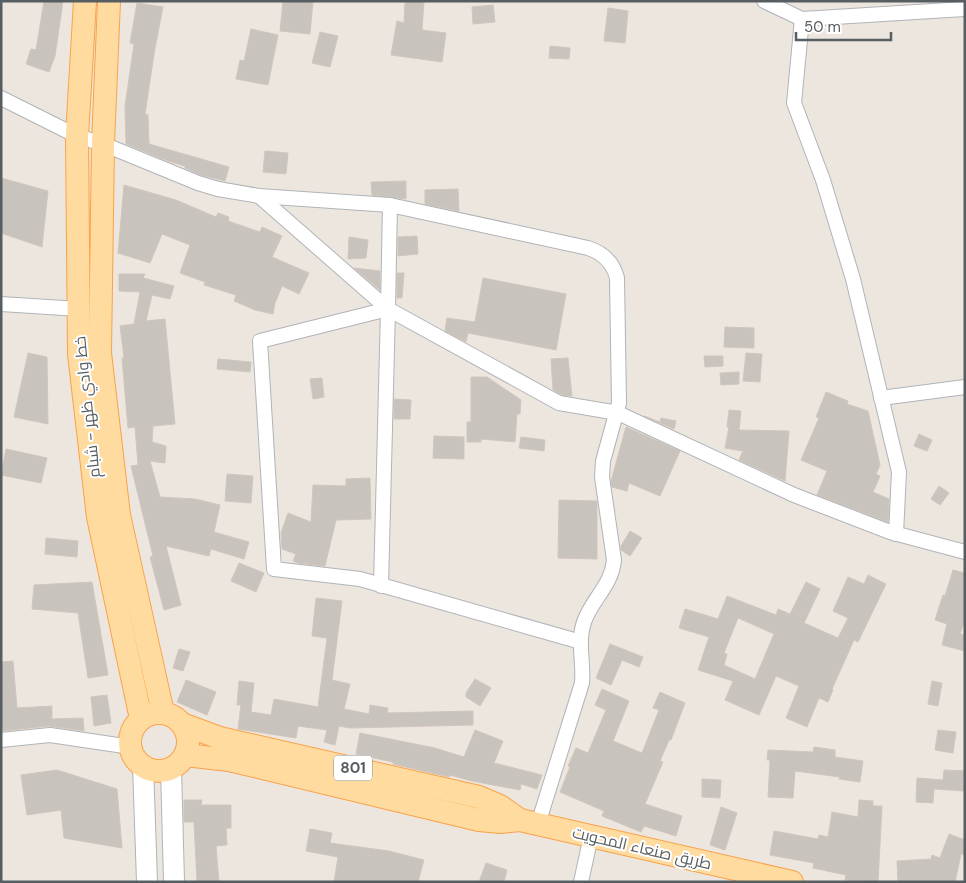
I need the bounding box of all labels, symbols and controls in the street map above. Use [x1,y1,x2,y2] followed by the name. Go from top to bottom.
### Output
[796,10,891,42] scale bar
[804,17,841,37] text: 50 m
[69,335,108,479] street label: خط وادي ظهر - شبام
[334,756,372,780] road number: 801
[570,822,714,874] street label: طريق صنعاء المحويت

